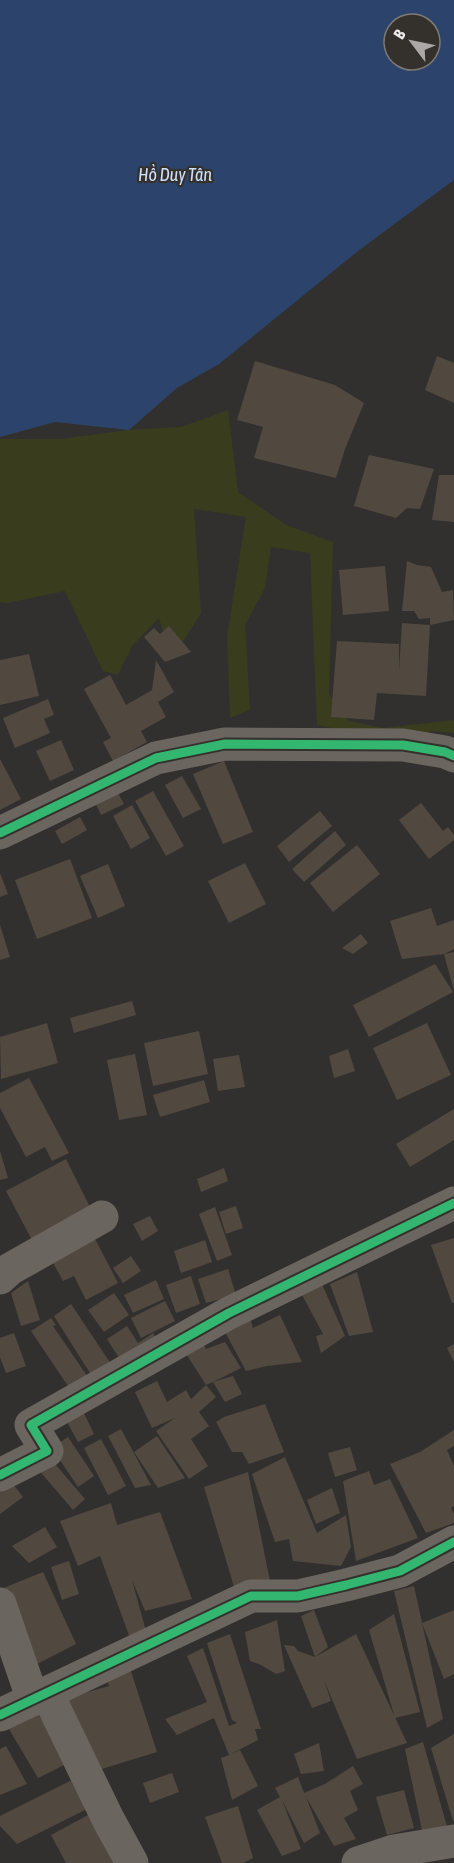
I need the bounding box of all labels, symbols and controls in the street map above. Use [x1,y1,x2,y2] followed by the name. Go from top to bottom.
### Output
[382,12,442,72] north arrow
[390,26,409,42] text: B
[138,164,212,185] water label: Hồ Duy Tân

